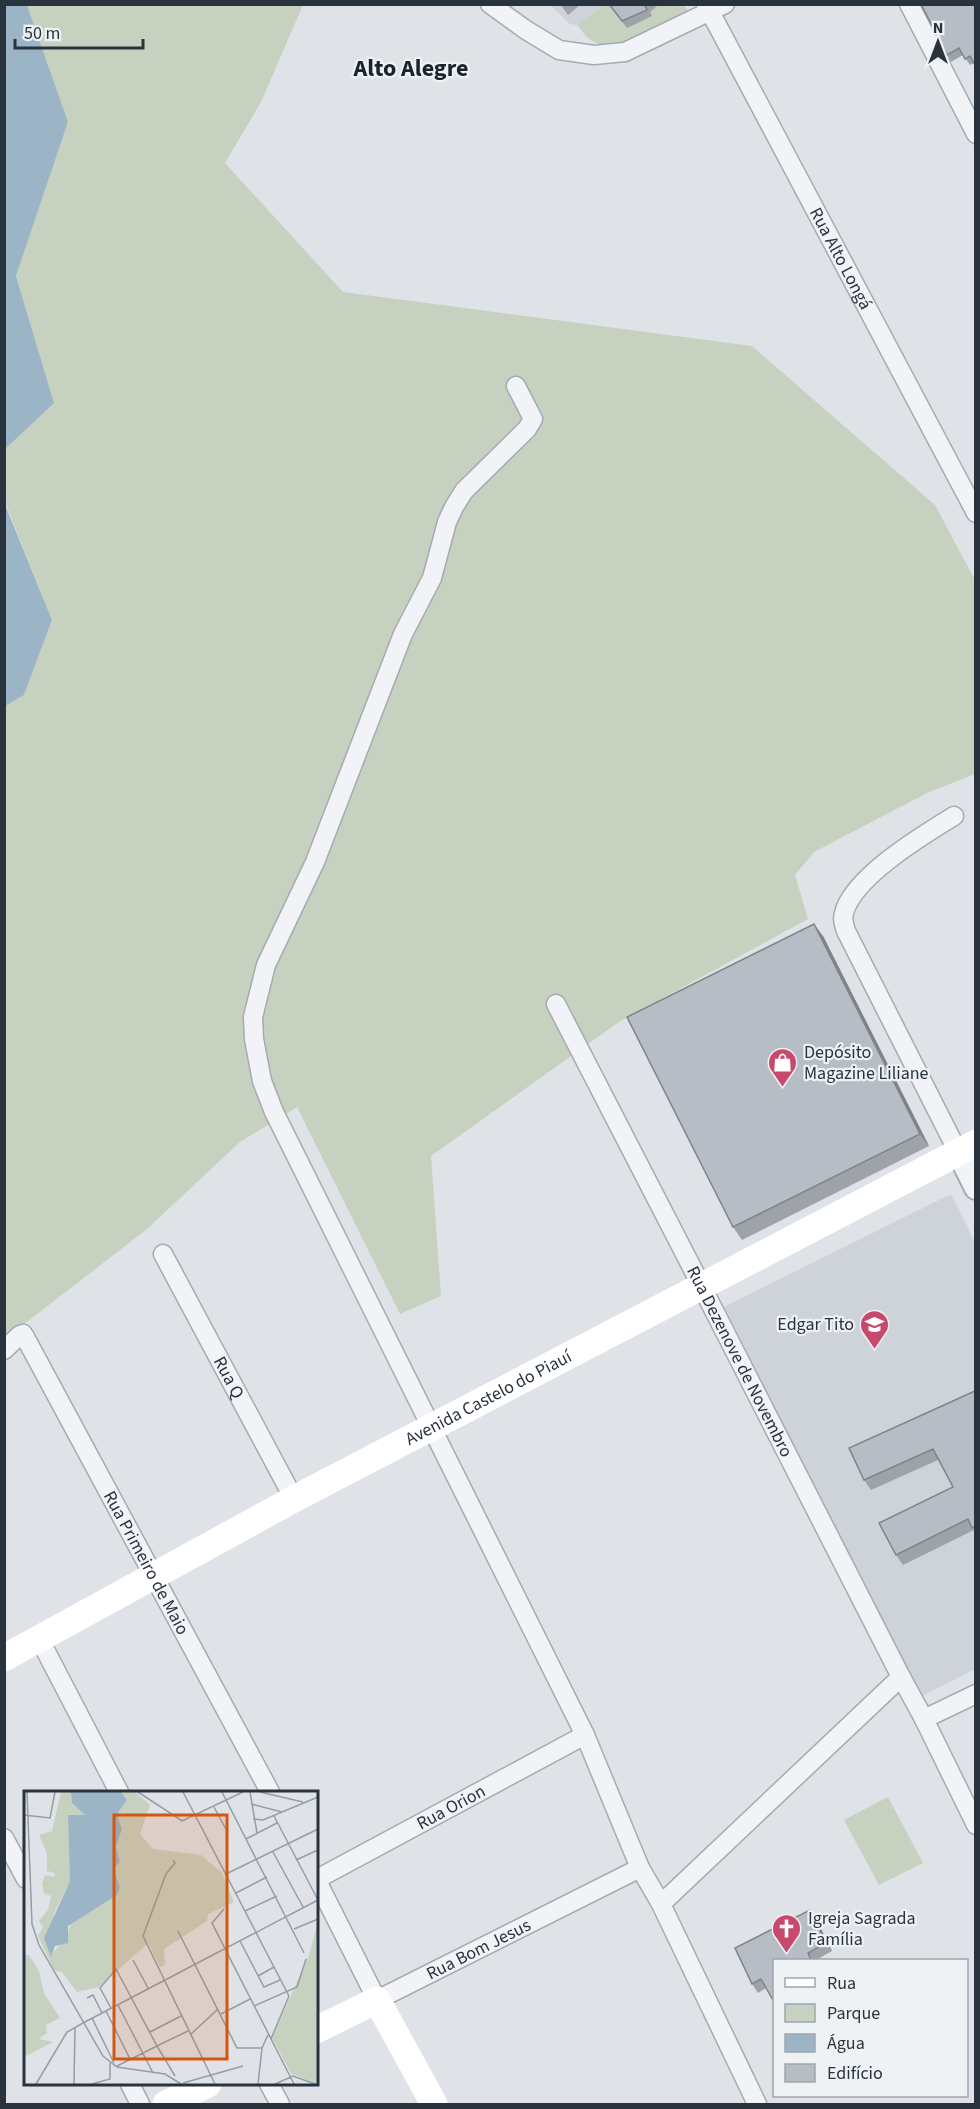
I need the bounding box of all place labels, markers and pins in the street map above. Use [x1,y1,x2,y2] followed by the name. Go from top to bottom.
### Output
[804,1040,929,1086] place label: Depósito Magazine Liliane
[767,1046,799,1088] shop icon: Depósito Magazine Liliane
[859,1308,891,1350] school or university icon: Edgar Tito
[777,1312,854,1337] place label: Edgar Tito
[808,1906,916,1952] place label: Igreja Sagrada Família
[771,1912,803,1954] church icon: Igreja Sagrada Família

